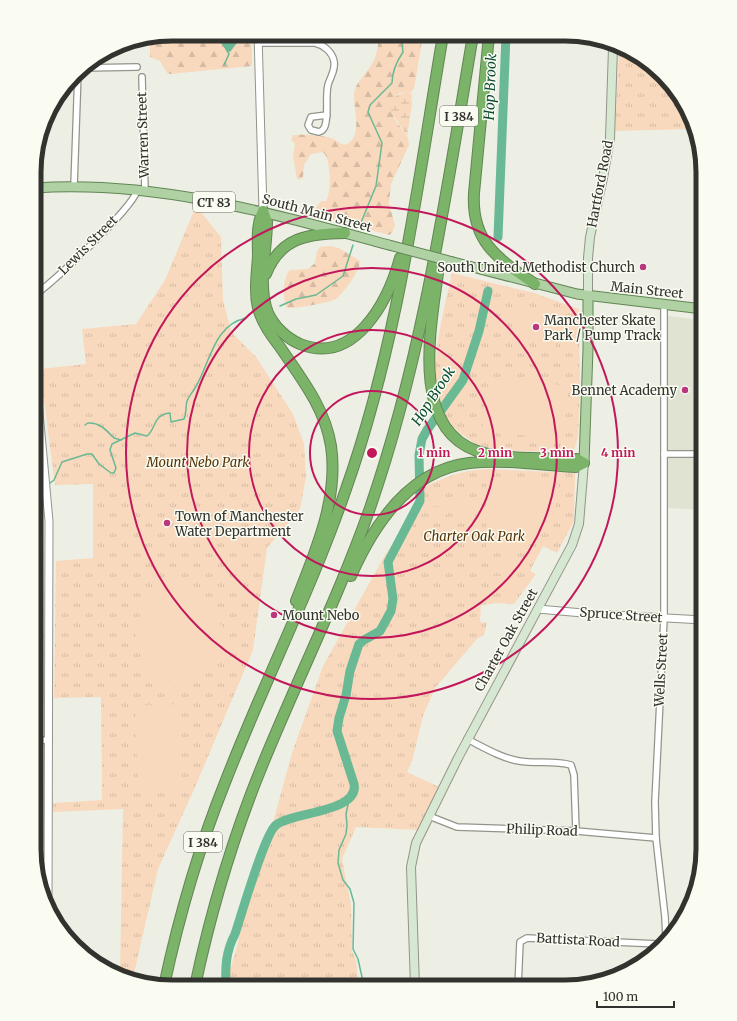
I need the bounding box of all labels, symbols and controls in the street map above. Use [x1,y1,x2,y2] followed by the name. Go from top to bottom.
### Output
[480,53,500,122] water label: Hop Brook
[133,91,153,180] street label: Warren Street
[440,106,478,126] road number: I 384
[583,139,617,229] street label: Hartford Road
[260,190,374,236] street label: South Main Street
[193,192,235,212] road number: CT 83
[55,212,121,278] street label: Lewis Street
[437,259,635,276] place label: South United Methodist Church
[638,262,648,272] marker: South United Methodist Church
[610,278,684,302] street label: Main Street
[544,312,662,344] place label: Manchester Skate Park / Pump Track
[531,322,541,332] marker: Manchester Skate Park / Pump Track
[407,363,459,430] water label: Hop Brook
[572,382,677,399] place label: Bennet Academy
[680,385,690,395] marker: Bennet Academy
[418,445,450,460] text: 1 min
[478,445,512,460] text: 2 min
[540,445,574,460] text: 3 min
[601,445,635,460] text: 4 min
[365,446,379,460] centre of rings
[146,454,249,471] park label: Mount Nebo Park
[174,508,304,540] place label: Town of Manchester Water Department
[162,518,172,528] marker: Town of Manchester Water Department
[423,528,525,545] park label: Charter Oak Park
[471,585,541,695] street label: Charter Oak Street
[579,604,663,626] street label: Spruce Street
[282,607,360,624] place label: Mount Nebo
[269,610,279,620] marker: Mount Nebo
[651,633,671,708] street label: Wells Street
[506,820,578,840] street label: Philip Road
[184,832,222,852] road number: I 384
[536,929,620,951] street label: Battista Road
[597,983,674,1009] scale bar
[603,989,638,1004] text: 100 m

